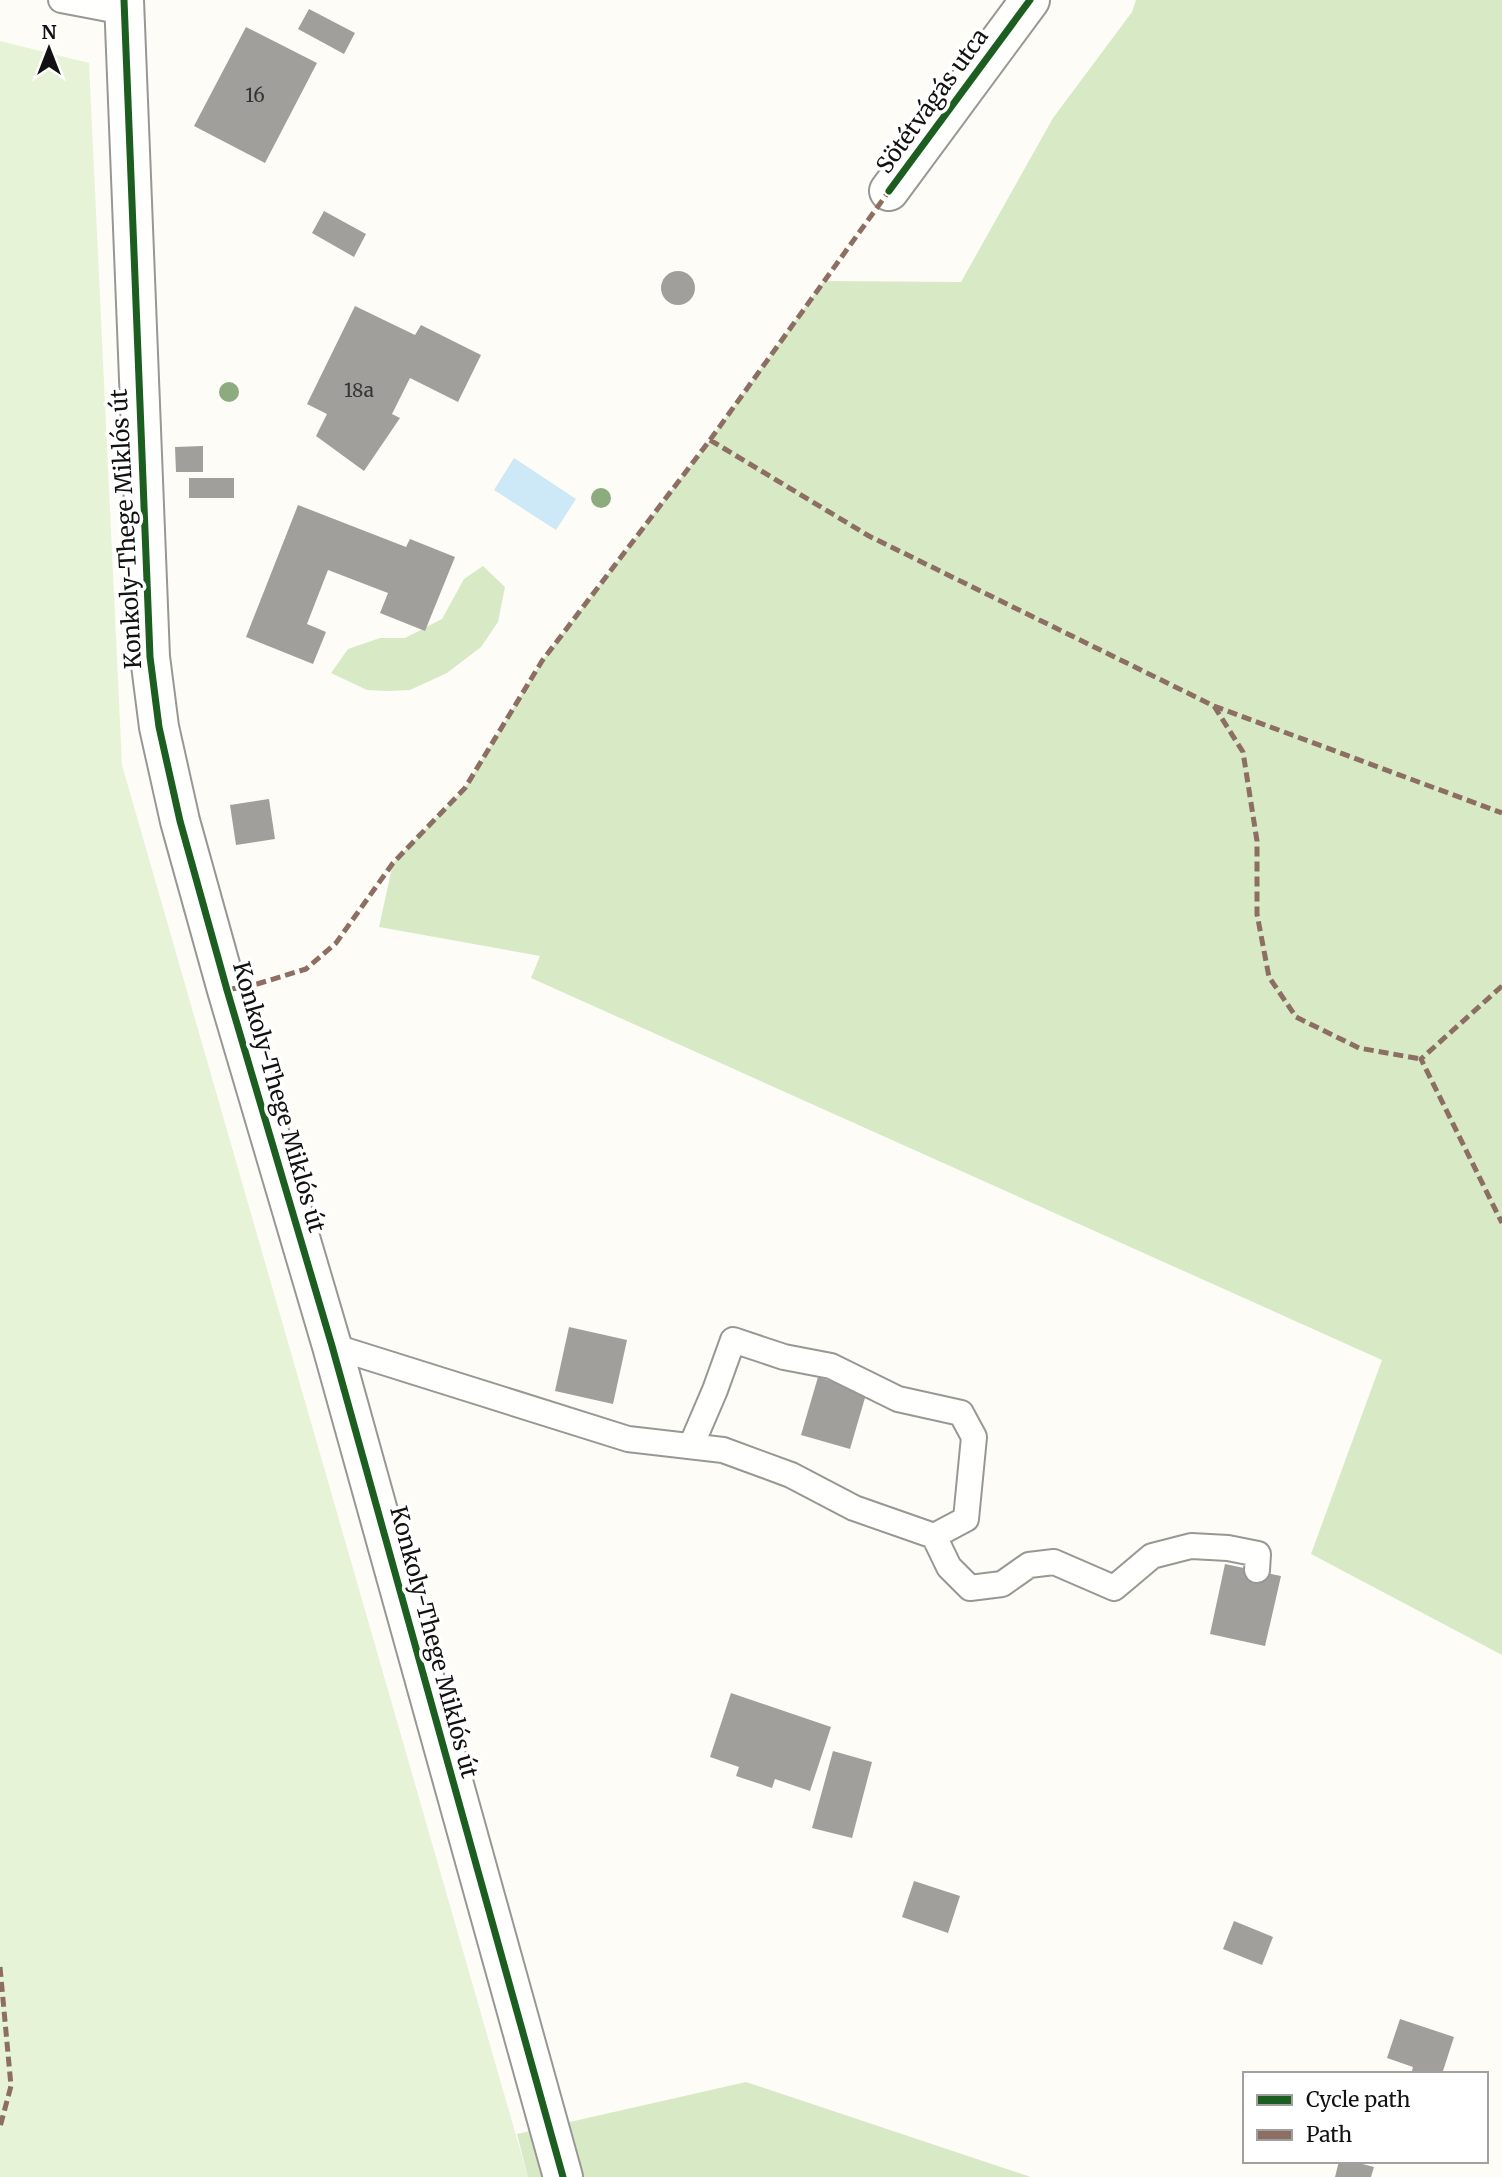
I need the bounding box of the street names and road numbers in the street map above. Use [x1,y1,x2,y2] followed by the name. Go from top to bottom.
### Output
[869,23,994,179] street label: Sötétvágás utca
[104,388,147,670] street label: Konkoly-Thege Miklós út
[227,958,332,1236] street label: Konkoly-Thege Miklós út
[384,1503,485,1781] street label: Konkoly-Thege Miklós út

